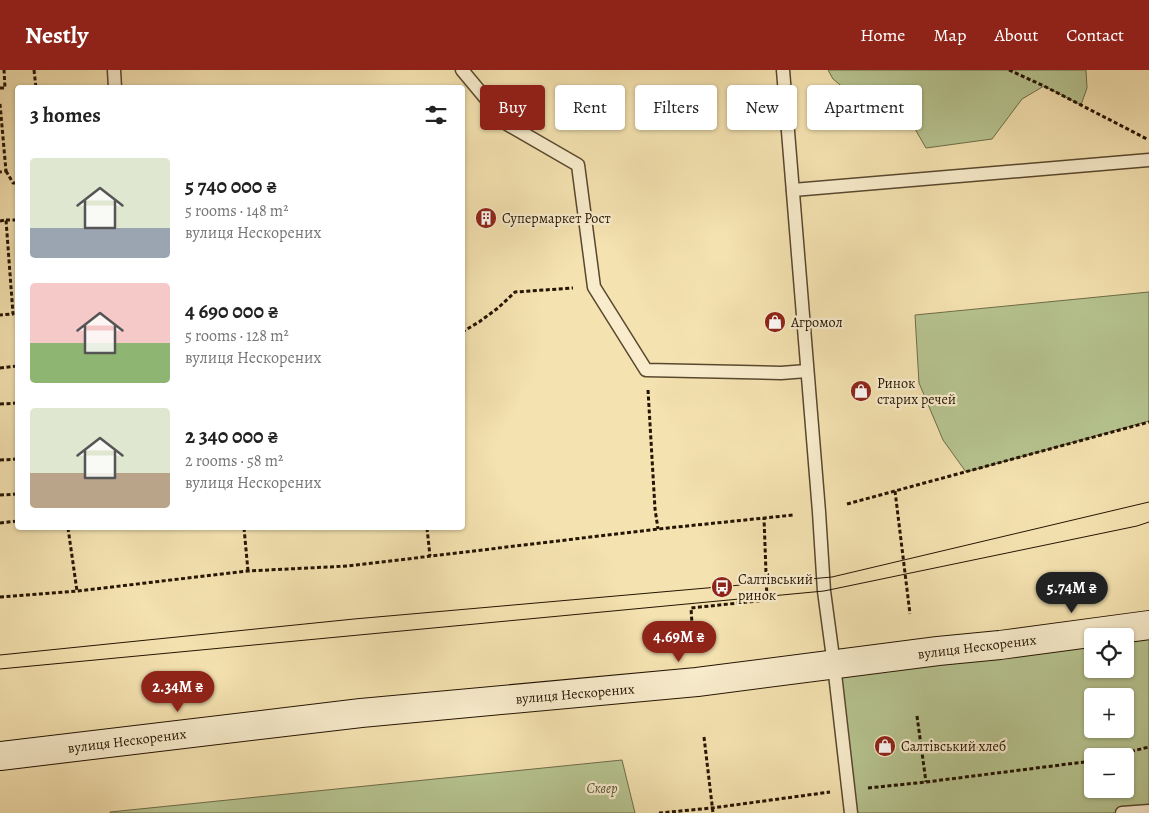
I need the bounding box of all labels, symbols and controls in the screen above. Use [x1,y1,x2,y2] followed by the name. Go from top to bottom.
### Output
[25,19,88,51] text: Nestly
[860,23,905,47] text: Home
[933,23,966,47] text: Map
[994,23,1038,47] text: About
[1066,23,1124,47] text: Contact
[480,85,545,130] chip: Buy
[555,85,625,130] chip: Rent
[635,85,717,130] chip: Filters
[727,85,797,130] chip: New
[807,85,922,130] chip: Apartment
[30,101,101,129] text: 3 homes
[422,101,450,129] icon: filters
[185,172,277,200] text: 5 740 000 ₴
[70,178,130,238] icon: home
[185,200,288,222] text: 5 rooms · 148 m²
[474,206,498,230] building icon: Супермаркет Рост
[502,209,611,228] place label: Супермаркет Рост
[185,222,321,244] text: вулиця Нескорених
[185,297,279,325] text: 4 690 000 ₴
[70,303,130,363] icon: home
[763,310,787,334] shop icon: Агромол
[790,313,843,332] place label: Агромол
[185,325,289,347] text: 5 rooms · 128 m²
[185,347,321,369] text: вулиця Нескорених
[877,374,956,409] place label: Ринок старих речей
[849,379,873,403] shop icon: Ринок старих речей
[185,422,279,450] text: 2 340 000 ₴
[70,428,130,488] icon: home
[185,450,283,472] text: 2 rooms · 58 m²
[185,472,321,494] text: вулиця Нескорених
[738,570,813,605] place label: Салтівський ринок
[1026,572,1118,614] pin: 5.74M ₴
[710,575,734,599] bus stop icon: Салтівський ринок
[1047,577,1097,599] text: 5.74M ₴
[633,620,725,663] pin: 4.69M ₴
[653,626,705,648] text: 4.69M ₴
[1084,628,1134,798] map controls
[1084,628,1134,678] button: locate
[917,630,1037,664] street label: вулиця Нескорених
[132,670,224,713] pin: 2.34M ₴
[152,676,204,698] text: 2.34M ₴
[515,679,635,709] street label: вулиця Нескорених
[1084,688,1134,738] button: +
[67,724,187,758] street label: вулиця Нескорених
[873,734,897,758] shop icon: Салтівський хлеб
[901,737,1006,756] place label: Салтівський хлеб
[1084,748,1134,798] button: −
[586,779,618,798] park label: Сквер

